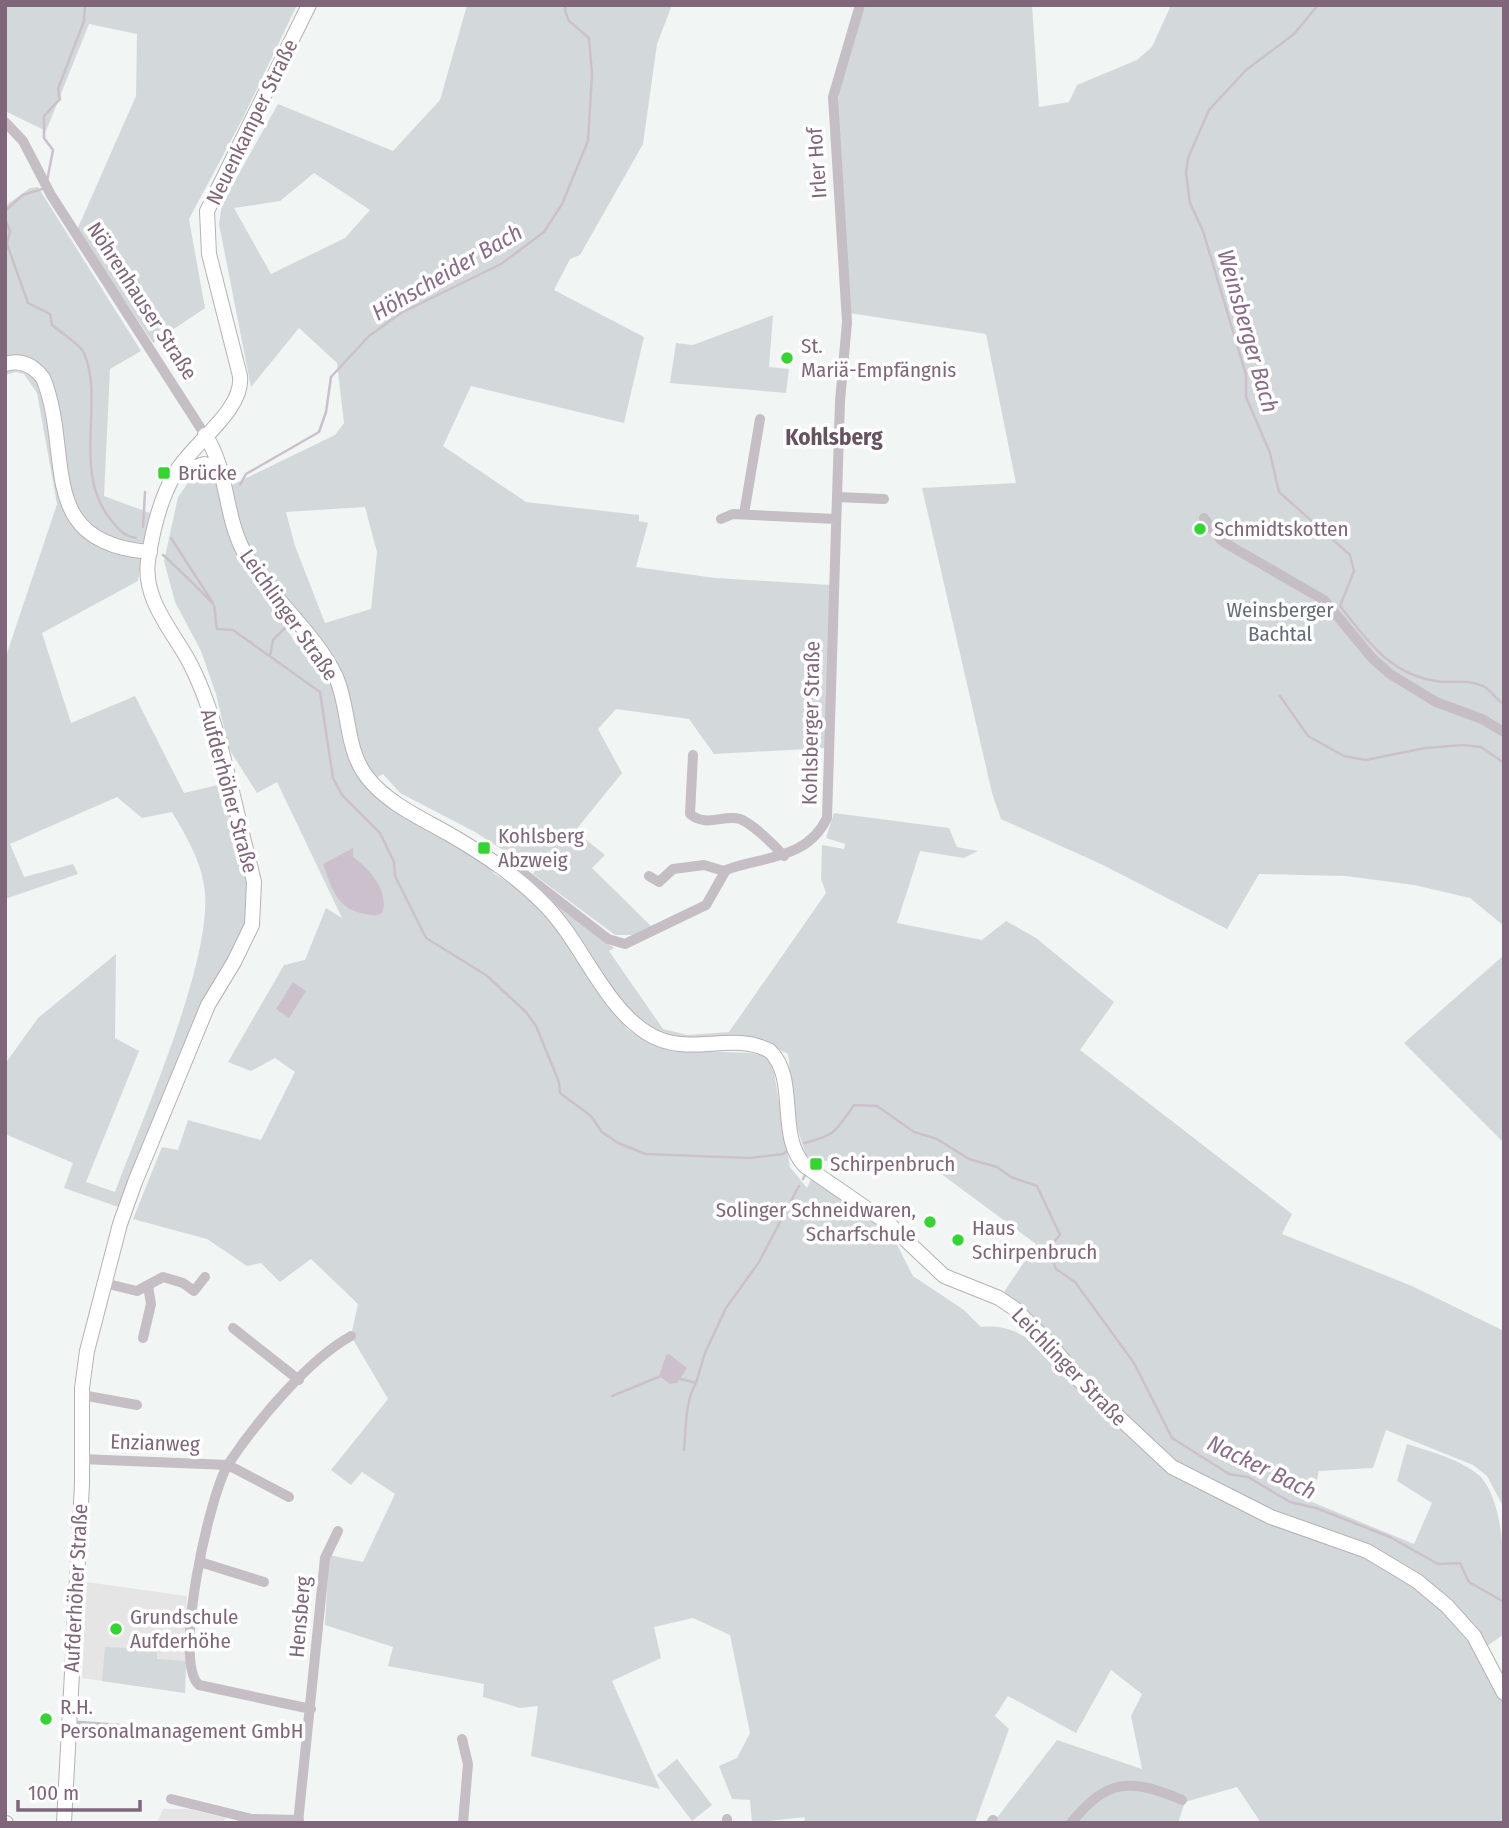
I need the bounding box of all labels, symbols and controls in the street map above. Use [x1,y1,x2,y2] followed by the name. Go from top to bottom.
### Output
[201,35,303,209] street label: Neuenkamper Straße
[801,125,832,199] street label: Irler Hof
[81,217,203,385] street label: Nöhrenhauser Straße
[367,218,527,326] water label: Höhscheider Bach
[1211,246,1285,416] water label: Weinsberger Bach
[801,333,956,383] place label: St. Mariä-Empfängnis
[779,350,795,366] marker: St. Mariä-Empfängnis
[785,423,883,451] district label: Kohlsberg
[178,460,237,486] place label: Brücke
[156,465,172,481] marker: Brücke
[1214,516,1349,542] place label: Schmidtskotten
[1192,521,1208,537] marker: Schmidtskotten
[234,544,344,686] street label: Leichlinger Straße
[1226,597,1334,647] park label: Weinsberger Bachtal
[797,641,825,805] street label: Kohlsberger Straße
[195,706,263,876] street label: Aufderhöher Straße
[498,823,584,873] place label: Kohlsberg Abzweig
[476,840,492,856] marker: Kohlsberg Abzweig
[830,1151,955,1177] place label: Schirpenbruch
[808,1156,824,1172] marker: Schirpenbruch
[716,1197,916,1247] place label: Solinger Schneidwaren, Scharfschule
[922,1214,938,1230] marker: Solinger Schneidwaren, Scharfschule
[972,1215,1097,1265] place label: Haus Schirpenbruch
[950,1232,966,1248] marker: Haus Schirpenbruch
[1006,1302,1132,1432] street label: Leichlinger Straße
[110,1428,200,1458] street label: Enzianweg
[1203,1429,1321,1505] water label: Nacker Bach
[59,1503,93,1673] street label: Aufderhöher Straße
[283,1575,317,1659] street label: Hensberg
[130,1604,239,1654] place label: Grundschule Aufderhöhe
[108,1621,124,1637] marker: Grundschule Aufderhöhe
[60,1694,303,1744] place label: R.H. Personalmanagement GmbH
[38,1711,54,1727] marker: R.H. Personalmanagement GmbH
[18,1769,140,1813] scale bar
[28,1780,79,1806] text: 100 m

